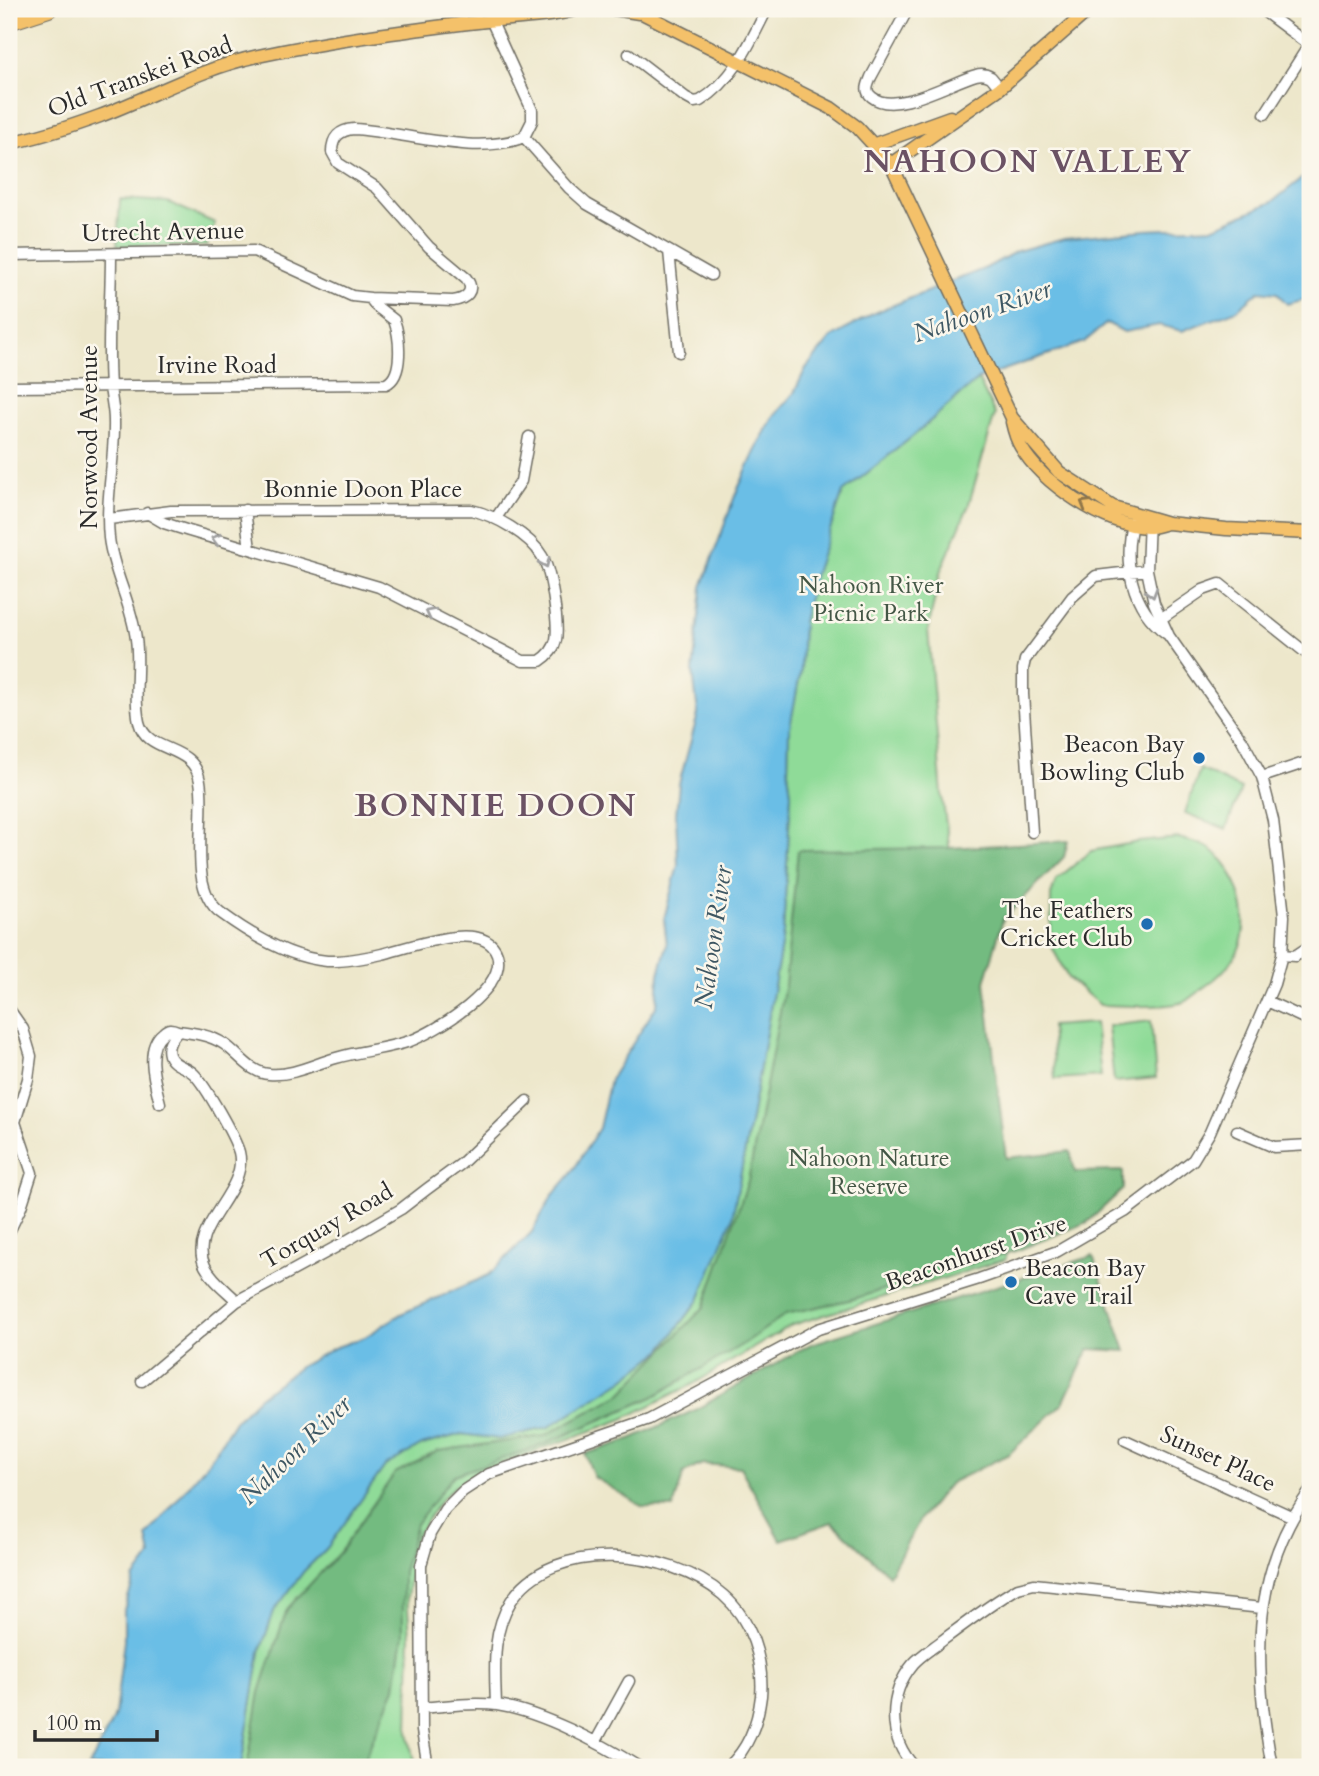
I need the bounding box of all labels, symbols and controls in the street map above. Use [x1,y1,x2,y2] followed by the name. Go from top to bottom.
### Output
[43,28,237,126] street label: Old Transkei Road
[863,140,1193,184] district label: NAHOON VALLEY
[81,214,245,250] street label: Utrecht Avenue
[908,271,1057,351] water label: Nahoon River
[73,345,106,529] street label: Norwood Avenue
[157,349,277,382] street label: Irvine Road
[264,473,462,506] street label: Bonnie Doon Place
[1079,500,1092,513] one-way arrow
[210,533,222,548] one-way arrow
[537,556,551,569] one-way arrow
[798,569,944,630] park label: Nahoon River Picnic Park
[1143,586,1158,598] one-way arrow
[425,607,437,621] one-way arrow
[1040,728,1185,789] place label: Beacon Bay Bowling Club
[1191,750,1207,766] marker: Beacon Bay Bowling Club
[355,784,637,828] district label: BONNIE DOON
[686,862,741,1011] water label: Nahoon River
[1000,894,1133,955] place label: The Feathers Cricket Club
[1139,916,1155,932] marker: The Feathers Cricket Club
[788,1142,950,1203] park label: Nahoon Nature Reserve
[255,1175,399,1277] street label: Torquay Road
[881,1206,1071,1300] street label: Beaconhurst Drive
[1025,1252,1146,1313] place label: Beacon Bay Cave Trail
[1003,1274,1019,1290] marker: Beacon Bay Cave Trail
[231,1386,360,1513] water label: Nahoon River
[1155,1418,1281,1500] street label: Sunset Place
[35,1699,158,1743] scale bar
[46,1709,102,1738] text: 100 m

